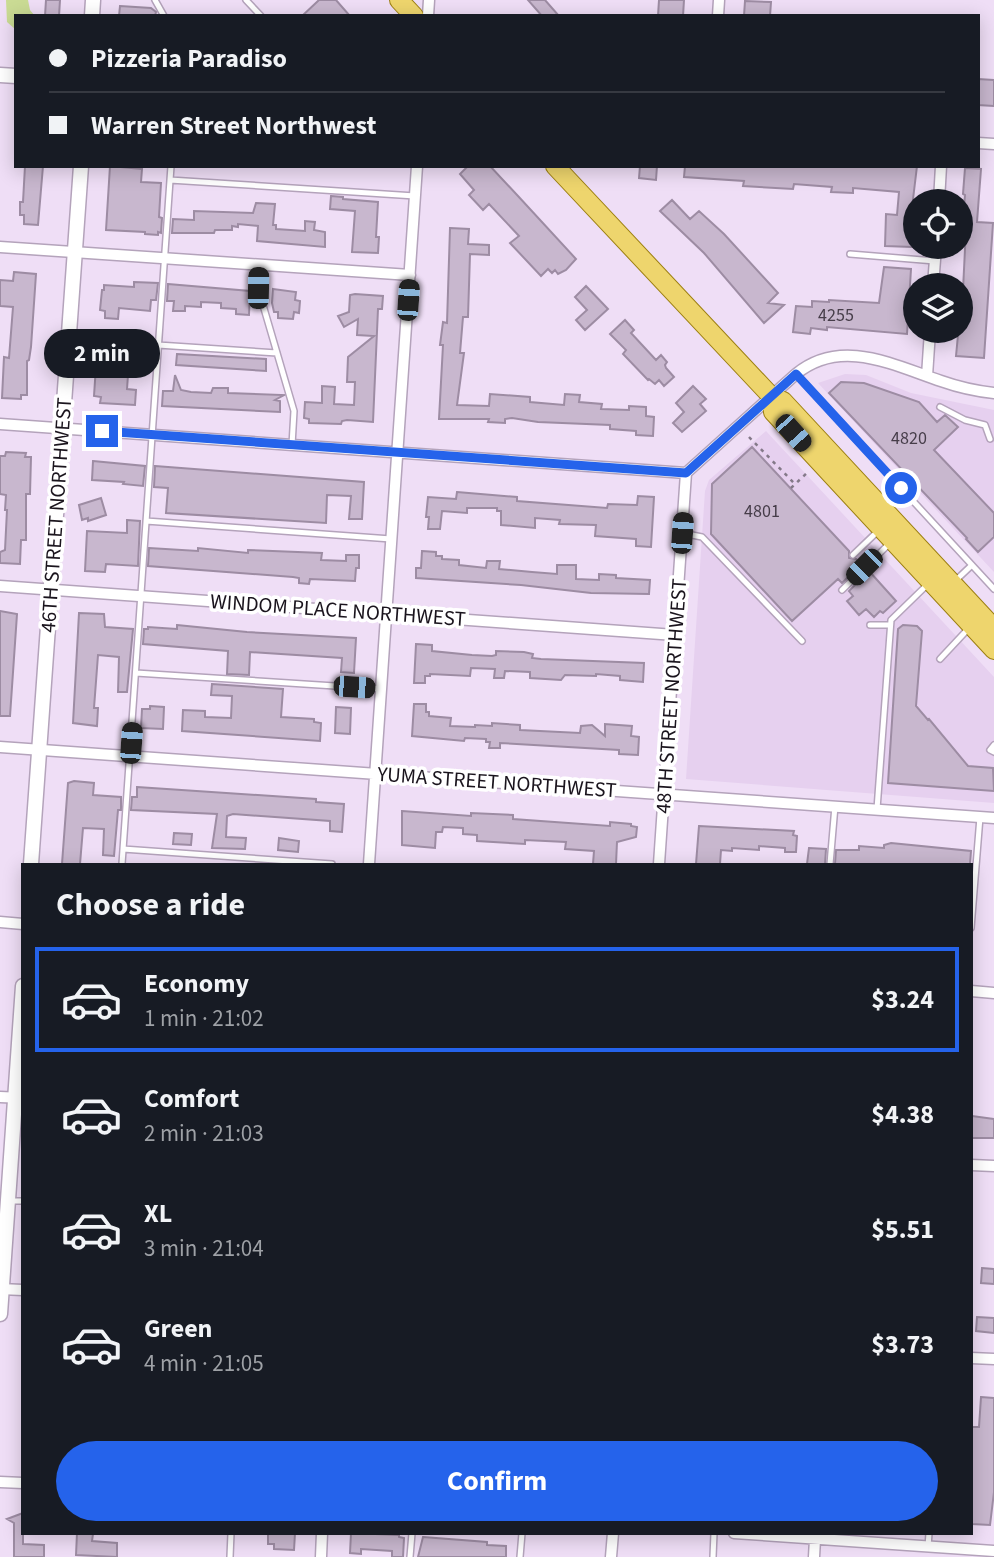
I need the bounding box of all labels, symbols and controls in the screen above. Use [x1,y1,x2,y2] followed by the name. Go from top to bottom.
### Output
[91,40,287,77] text: Pizzeria Paradiso
[91,107,376,144] text: Warren Street Northwest
[903,189,973,343] map controls
[903,189,973,259] button: locate
[248,267,269,309] car
[903,273,973,343] button: layers
[397,278,420,322] car
[818,303,854,328] house number: 4255
[44,330,160,378] callout: 2 min
[74,337,130,370] text: 2 min
[33,397,79,633] street label: 46TH STREET NORTHWEST
[772,410,815,456] car
[86,415,118,447] route end
[891,426,927,451] house number: 4820
[885,472,917,504] route start
[744,499,780,524] house number: 4801
[671,511,694,555] car
[842,545,887,589] car
[648,578,694,814] street label: 48TH STREET NORTHWEST
[209,586,467,634] street label: WINDOM PLACE NORTHWEST
[333,675,376,699] car
[120,721,143,765] car
[375,759,618,805] street label: YUMA STREET NORTHWEST
[56,882,245,928] text: Choose a ride
[144,965,249,1002] text: Economy
[60,968,123,1031] icon: car
[871,981,934,1018] text: $3.24
[144,1002,264,1035] text: 1 min · 21:02
[144,1080,239,1117] text: Comfort
[60,1083,123,1146] icon: car
[871,1096,934,1133] text: $4.38
[144,1117,264,1150] text: 2 min · 21:03
[144,1195,172,1232] text: XL
[60,1198,123,1261] icon: car
[871,1211,934,1248] text: $5.51
[144,1232,264,1265] text: 3 min · 21:04
[144,1310,212,1347] text: Green
[60,1313,123,1376] icon: car
[871,1326,934,1363] text: $3.73
[144,1347,264,1380] text: 4 min · 21:05
[56,1441,938,1521] button: Confirm

